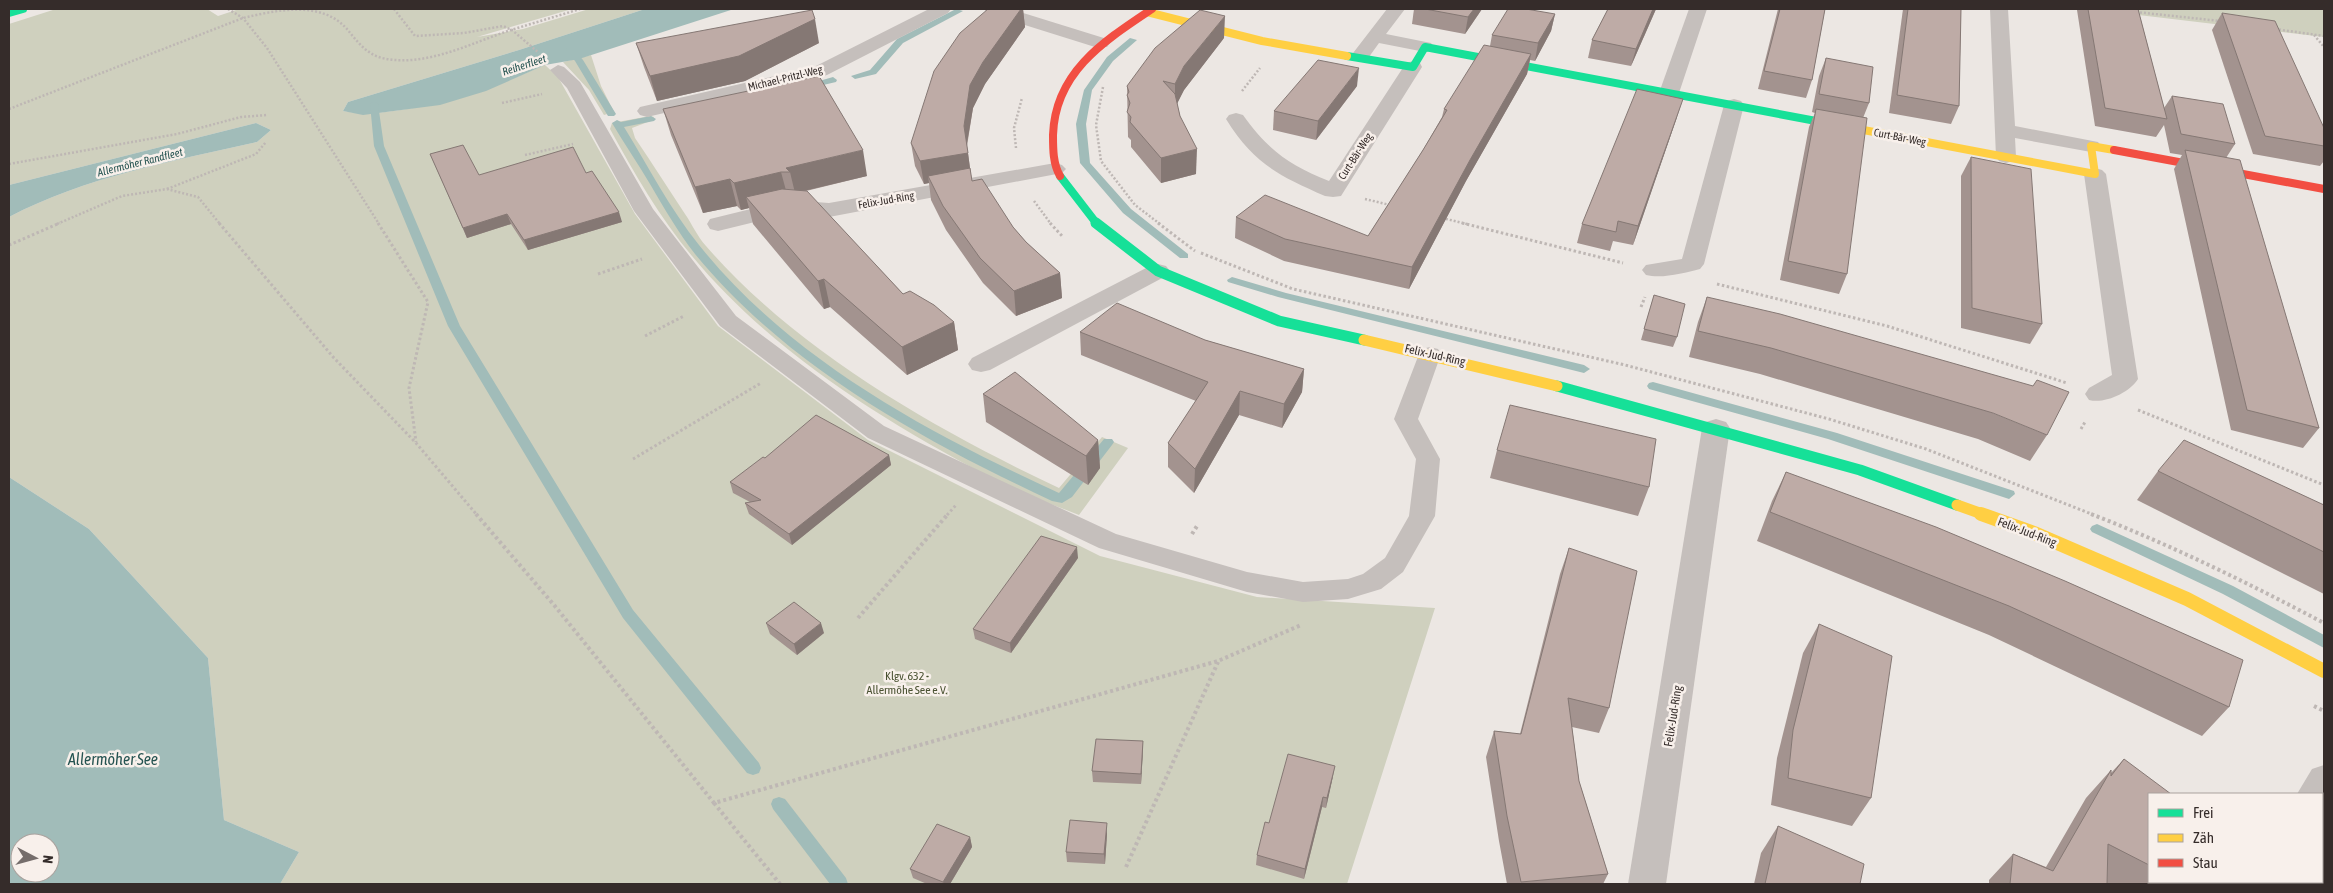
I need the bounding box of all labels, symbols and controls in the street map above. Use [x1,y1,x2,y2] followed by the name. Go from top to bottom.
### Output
[501,52,548,78] water label: Reiherfleet
[746,63,824,93] street label: Michael-Pritzl-Weg
[1873,126,1927,148] street label: Curt-Bär-Weg
[1336,130,1375,181] street label: Curt-Bär-Weg
[95,145,185,179] water label: Allermöher Randfleet
[857,189,915,211] street label: Felix-Jud-Ring
[1403,341,1468,369] street label: Felix-Jud-Ring
[1996,514,2059,550] street label: Felix-Jud-Ring
[867,669,947,697] park label: Klgv. 632 - Allermöhe See e.V.
[1661,684,1685,748] street label: Felix-Jud-Ring
[67,750,158,768] water label: Allermöher See
[2148,793,2323,883] legend
[2193,804,2213,821] text: Frei
[2193,829,2214,846] text: Zäh
[10,833,60,883] north arrow
[40,854,56,864] text: N
[2193,854,2218,871] text: Stau

